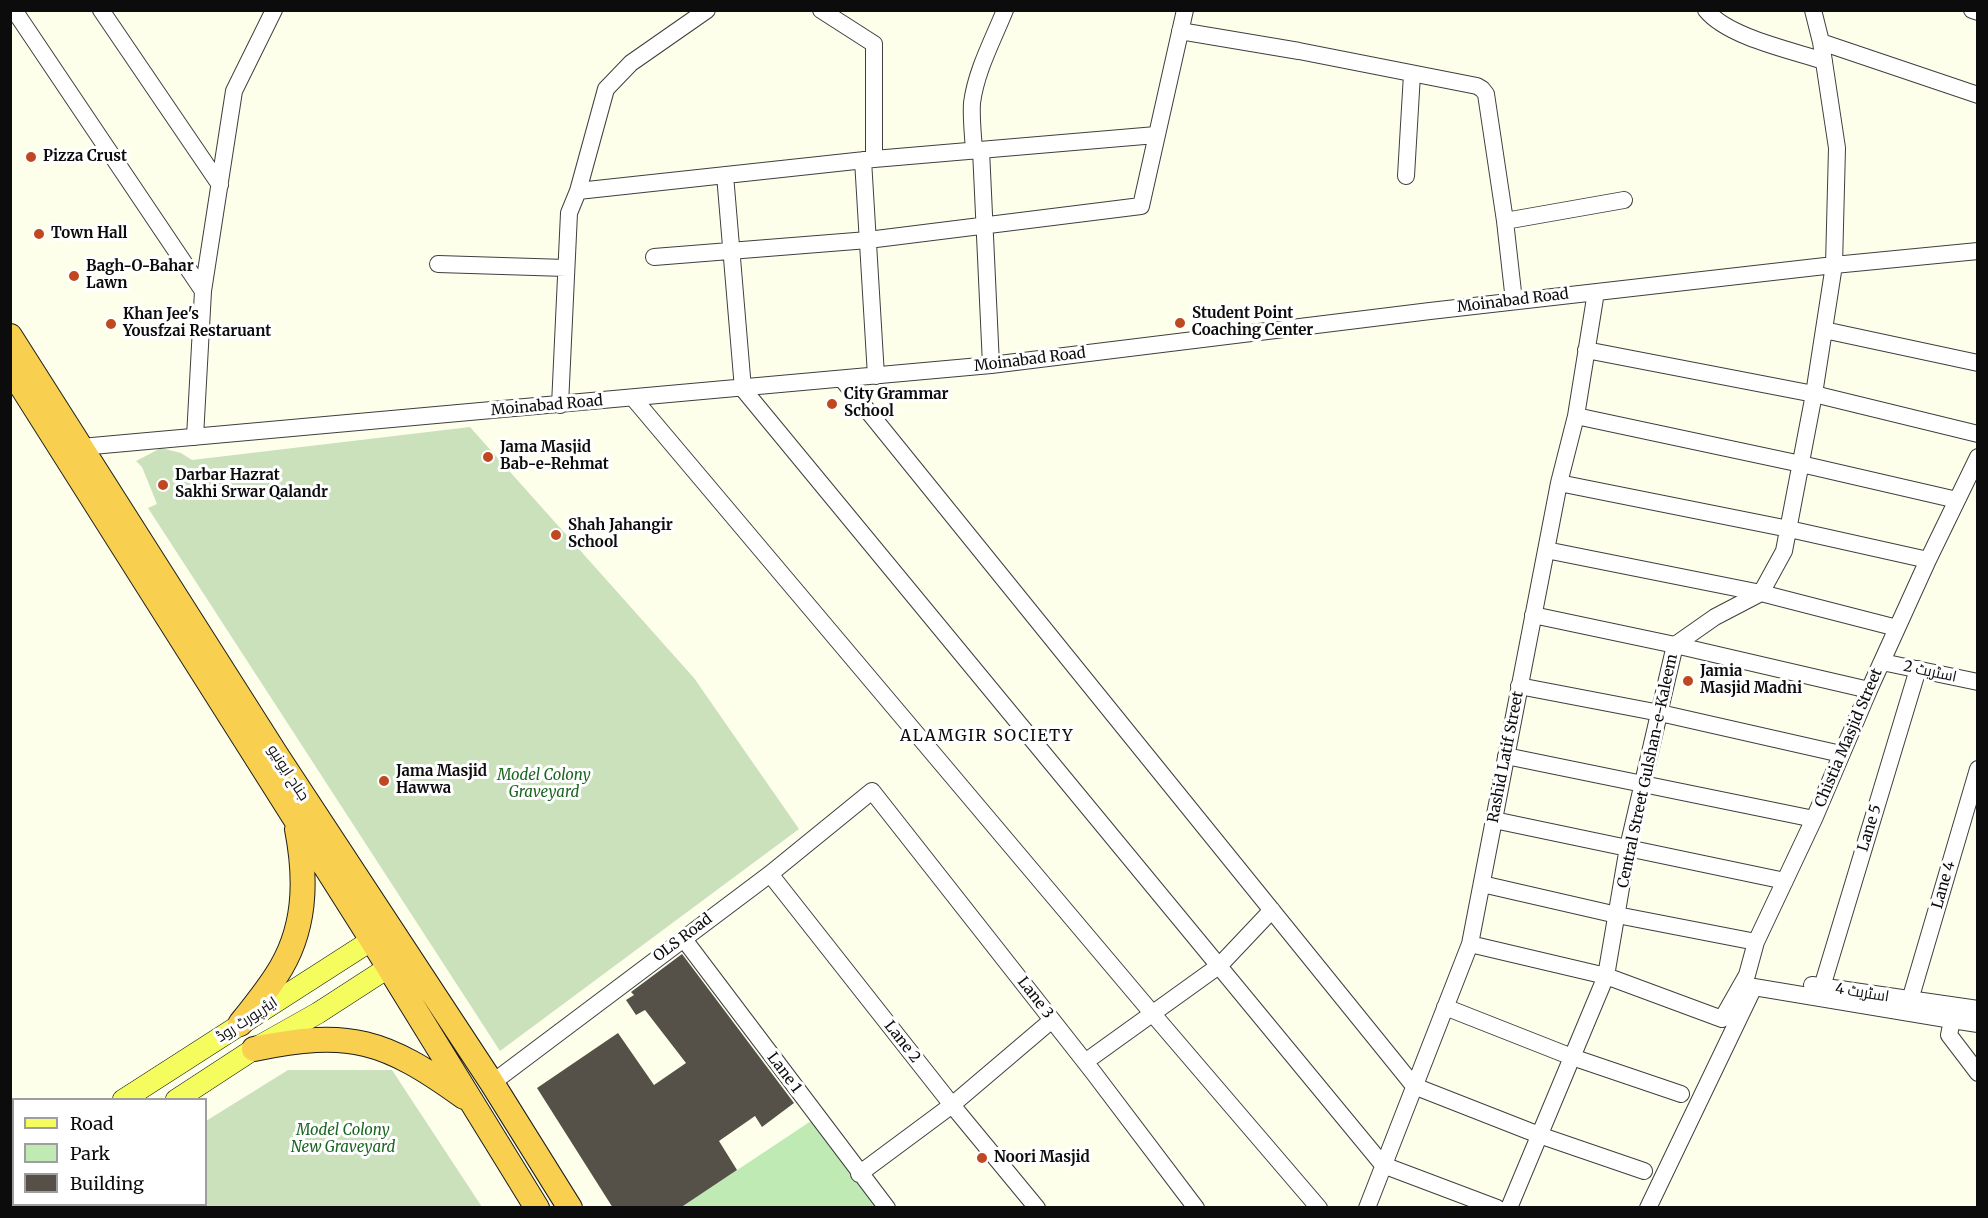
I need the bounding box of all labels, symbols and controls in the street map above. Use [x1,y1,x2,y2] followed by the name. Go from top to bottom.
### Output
[43,148,127,166] place label: Pizza Crust
[24,150,38,164] marker: Pizza Crust
[51,225,127,243] place label: Town Hall
[32,227,46,241] marker: Town Hall
[86,258,194,293] place label: Bagh-O-Bahar Lawn
[67,269,81,283] marker: Bagh-O-Bahar Lawn
[1456,285,1570,317] street label: Moinabad Road
[1192,305,1313,340] place label: Student Point Coaching Center
[123,306,271,341] place label: Khan Jee's Yousfzai Restaruant
[1173,316,1187,330] marker: Student Point Coaching Center
[104,317,118,331] marker: Khan Jee's Yousfzai Restaruant
[973,344,1087,376] street label: Moinabad Road
[844,386,949,421] place label: City Grammar School
[490,392,604,420] street label: Moinabad Road
[825,397,839,411] marker: City Grammar School
[500,439,609,474] place label: Jama Masjid Bab-e-Rehmat
[481,450,495,464] marker: Jama Masjid Bab-e-Rehmat
[175,467,328,502] place label: Darbar Hazrat Sakhi Srwar Qalandr
[156,478,170,492] marker: Darbar Hazrat Sakhi Srwar Qalandr
[568,517,673,552] place label: Shah Jahangir School
[549,528,563,542] marker: Shah Jahangir School
[1614,652,1682,890] street label: Central Street Gulshan-e-Kaleem
[1902,658,1958,686] street label: اسٹریٹ 2
[1700,663,1802,698] place label: Jamia Masjid Madni
[1812,666,1886,810] street label: Chistia Masjid Street
[1681,674,1695,688] marker: Jamia Masjid Madni
[1484,690,1528,824] street label: Rashid Latif Street
[900,726,1074,746] district label: ALAMGIR SOCIETY
[263,742,313,804] street label: جناح ایونیو
[396,763,487,798] place label: Jama Masjid Hawwa
[497,767,591,802] park label: Model Colony Graveyard
[377,774,391,788] marker: Jama Masjid Hawwa
[1854,802,1886,854] street label: Lane 5
[1929,859,1959,911] street label: Lane 4
[650,910,716,966] street label: OLS Road
[1013,974,1057,1022] street label: Lane 3
[1834,980,1890,1006] street label: اسٹریٹ 4
[213,994,281,1046] street label: ایئرپورٹ روڈ
[880,1018,924,1066] street label: Lane 2
[763,1049,805,1097] street label: Lane 1
[12,1098,207,1206] legend
[70,1112,114,1135] text: Road
[291,1122,395,1157] park label: Model Colony New Graveyard
[70,1142,110,1165] text: Park
[994,1149,1090,1167] place label: Noori Masjid
[975,1151,989,1165] marker: Noori Masjid
[70,1172,144,1195] text: Building

